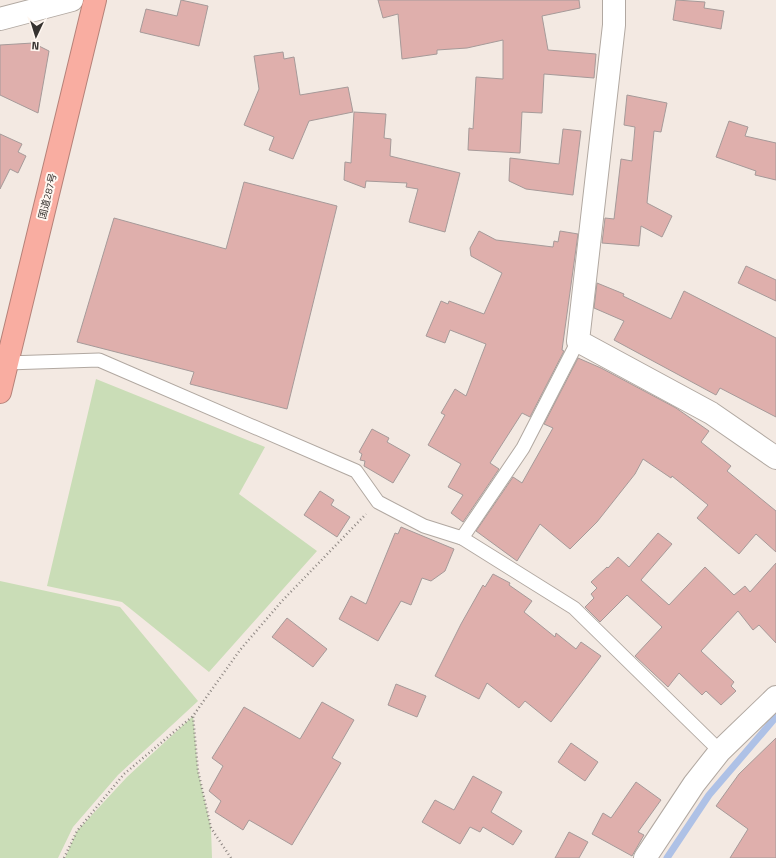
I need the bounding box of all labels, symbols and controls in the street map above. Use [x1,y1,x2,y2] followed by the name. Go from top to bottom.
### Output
[16,16,56,56] north arrow
[31,38,40,54] text: N
[35,172,60,221] street label: 国道287号

